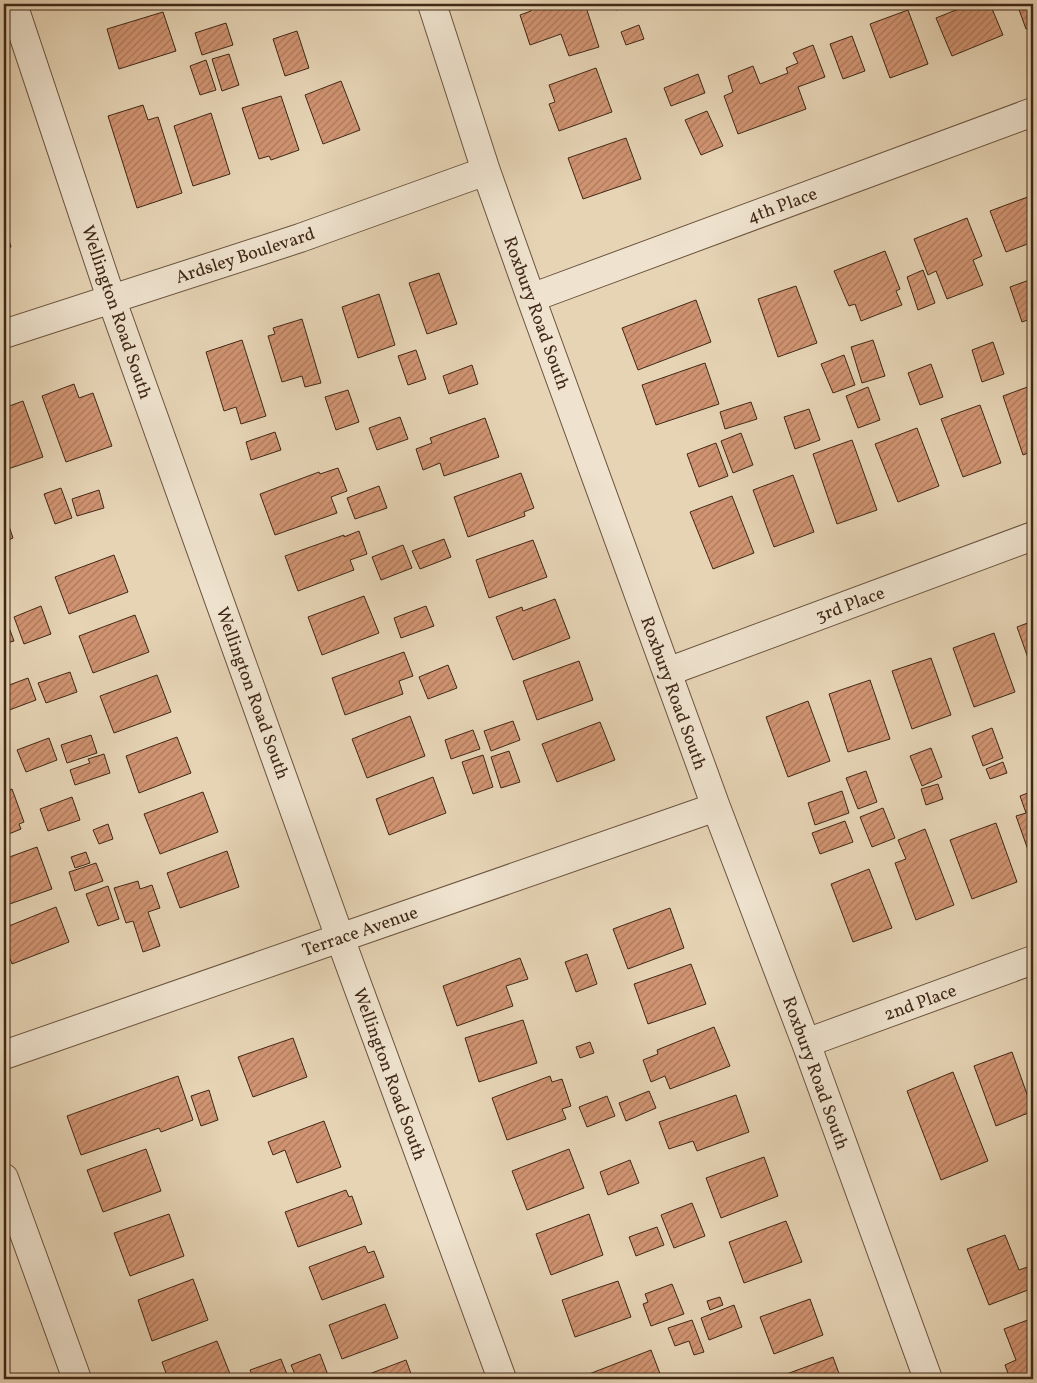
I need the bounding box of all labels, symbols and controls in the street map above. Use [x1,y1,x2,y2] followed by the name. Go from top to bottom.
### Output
[744,182,821,231] street label: 4th Place
[74,222,157,403] street label: Wellington Road South
[172,222,318,291] street label: Ardsley Boulevard
[496,233,575,394] street label: Roxbury Road South
[812,581,889,629] street label: 3rd Place
[209,604,295,784] street label: Wellington Road South
[633,613,712,774] street label: Roxbury Road South
[299,901,422,964] street label: Terrace Avenue
[881,979,960,1028] street label: 2nd Place
[346,985,432,1165] street label: Wellington Road South
[775,993,854,1154] street label: Roxbury Road South

